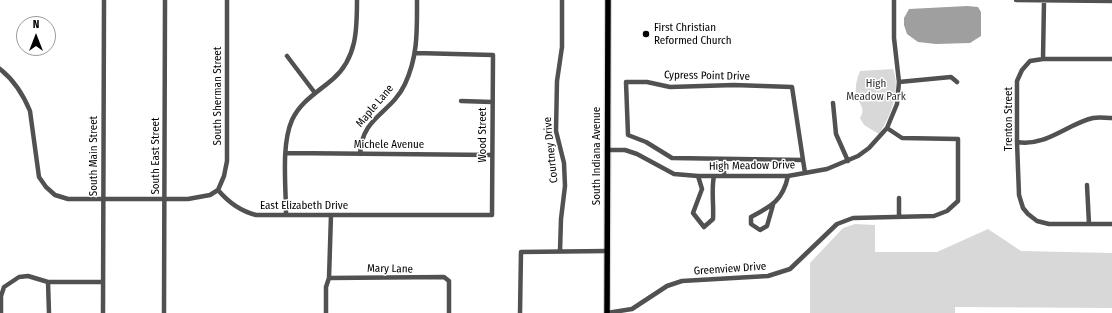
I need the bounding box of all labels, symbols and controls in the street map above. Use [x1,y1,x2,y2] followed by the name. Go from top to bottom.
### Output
[16,16,56,56] north arrow
[33,18,39,31] text: N
[654,21,732,47] place label: First Christian Reformed Church
[641,29,651,39] marker: First Christian Reformed Church
[211,47,225,145] street label: South Sherman Street
[664,69,750,83] street label: Cypress Point Drive
[846,77,906,103] park label: High Meadow Park
[353,82,397,130] street label: Maple Lane
[1002,87,1016,151] street label: Trenton Street
[476,107,490,163] street label: Wood Street
[590,107,604,205] street label: South Indiana Avenue
[87,116,101,196] street label: South Main Street
[541,116,561,184] street label: Courtney Drive
[149,117,163,195] street label: South East Street
[354,138,424,152] street label: Michele Avenue
[709,159,795,173] street label: High Meadow Drive
[260,199,348,213] street label: East Elizabeth Drive
[693,260,767,278] street label: Greenview Drive
[367,262,413,276] street label: Mary Lane

